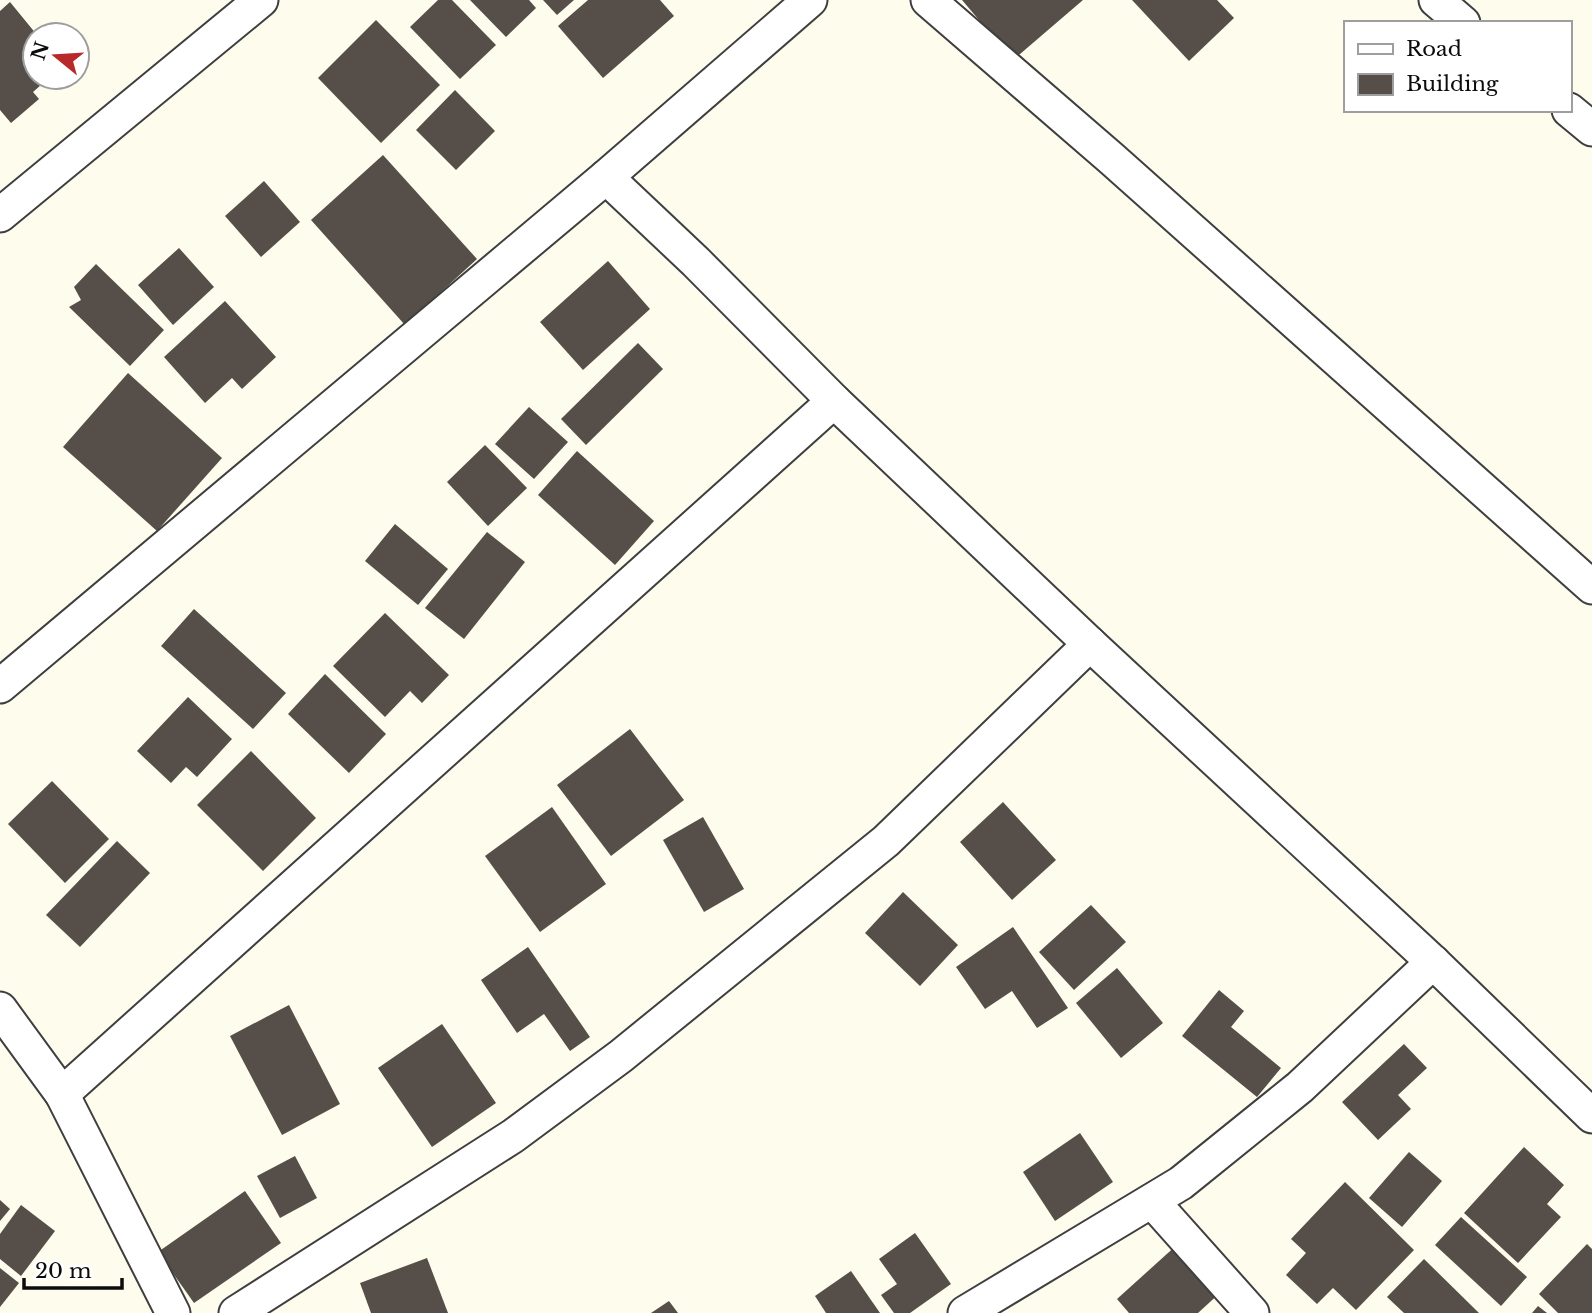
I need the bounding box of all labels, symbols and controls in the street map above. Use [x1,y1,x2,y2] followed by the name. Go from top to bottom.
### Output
[21,21,91,91] north arrow
[1344,21,1571,112] legend
[1406,36,1462,62] text: Road
[27,39,54,63] text: N
[1406,71,1499,97] text: Building
[24,1246,122,1290] scale bar
[35,1258,92,1284] text: 20 m

